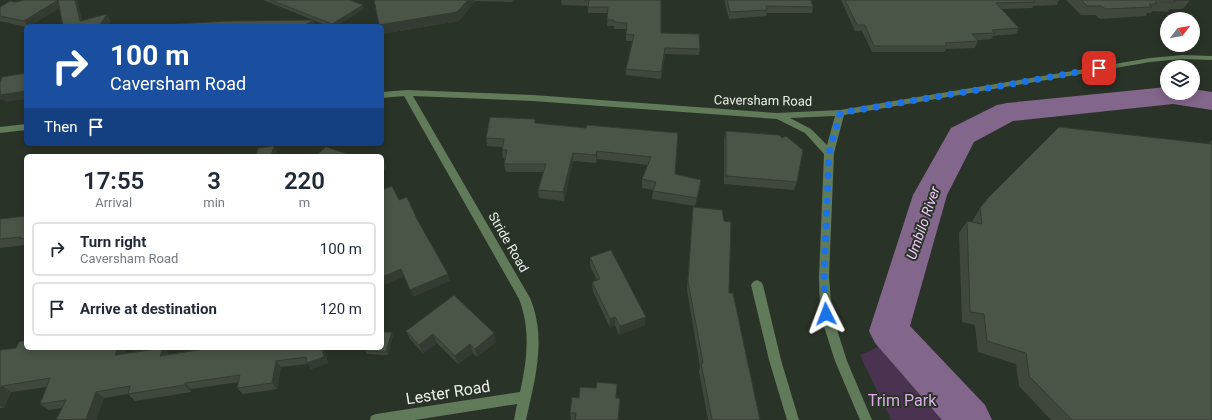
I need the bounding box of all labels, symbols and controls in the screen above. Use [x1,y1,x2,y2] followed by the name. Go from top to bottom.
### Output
[1160,12,1200,52] north arrow
[1160,12,1200,100] map controls
[110,39,189,72] text: 100 m
[44,40,96,92] icon: right
[1082,51,1116,85] pin
[1088,57,1110,79] icon: arrive
[1160,60,1200,100] button: layers
[110,73,246,94] text: Caversham Road
[714,92,812,109] street label: Caversham Road
[85,116,107,138] icon: arrive
[44,118,77,136] text: Then
[83,167,144,195] text: 17:55
[207,167,221,195] text: 3
[284,167,325,195] text: 220
[903,184,943,262] water label: Umbilo River
[95,195,132,210] text: Arrival
[203,195,225,210] text: min
[299,195,310,210] text: m
[485,210,532,275] street label: Stride Road
[80,233,146,251] text: Turn right
[46,238,68,260] icon: right
[320,240,362,258] text: 100 m
[80,251,178,266] text: Caversham Road
[805,293,847,335] position arrow
[46,298,68,320] icon: arrive
[80,300,217,318] text: Arrive at destination
[320,300,362,318] text: 120 m
[405,376,492,409] street label: Lester Road
[868,391,937,410] park label: Trim Park

